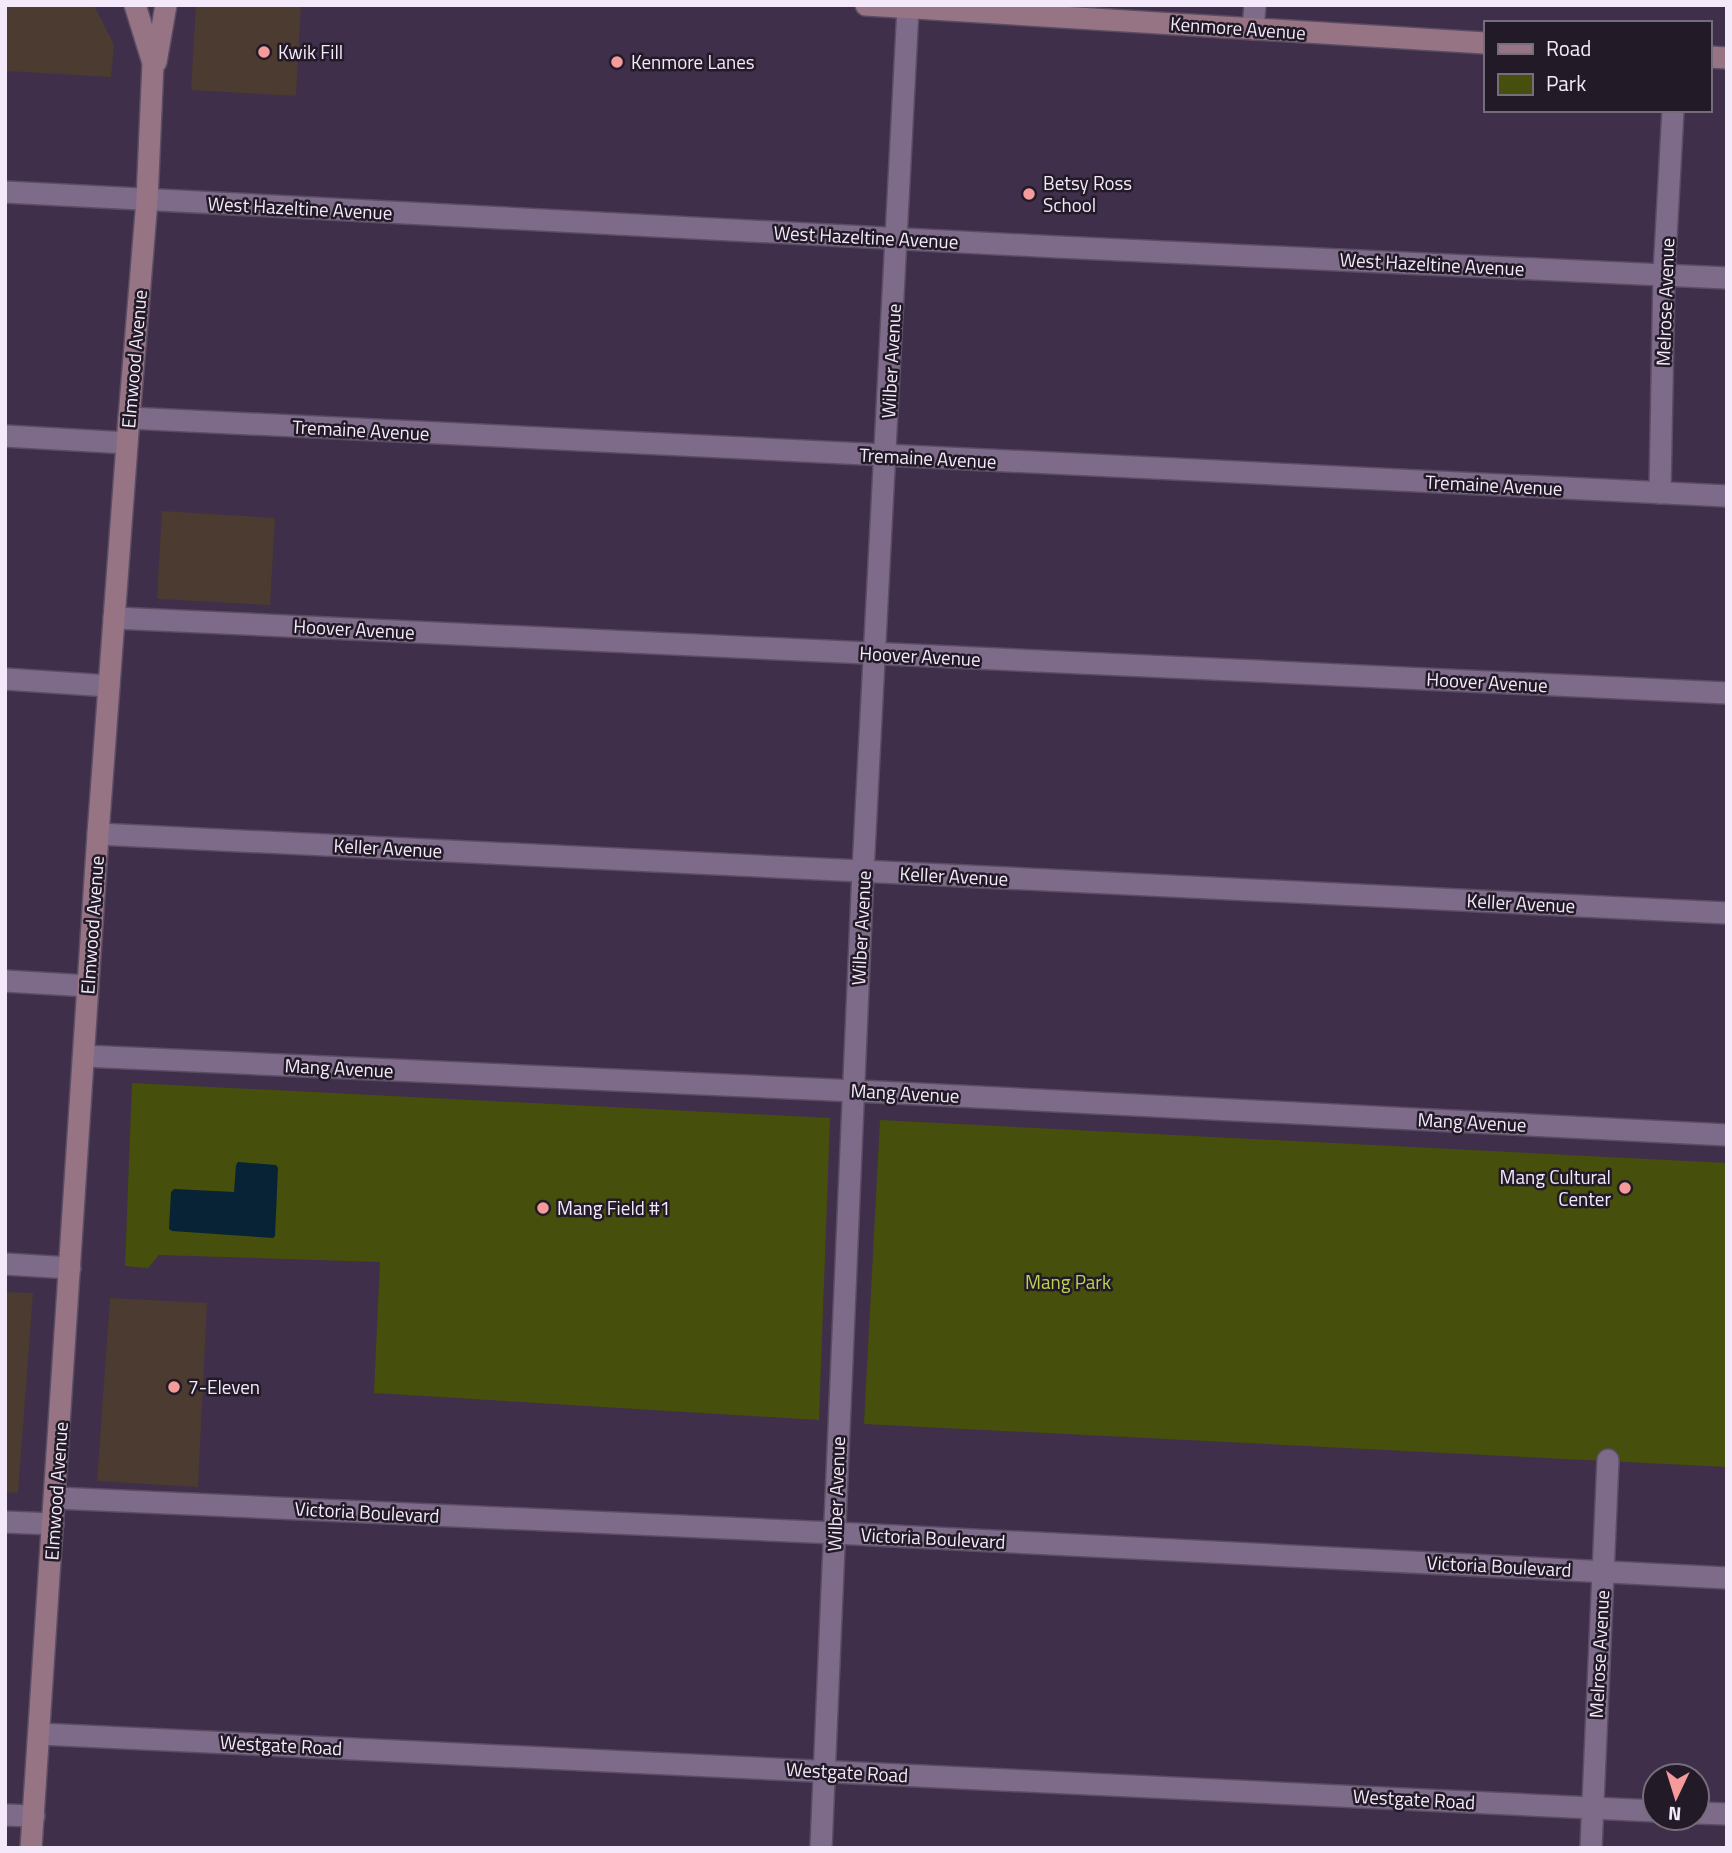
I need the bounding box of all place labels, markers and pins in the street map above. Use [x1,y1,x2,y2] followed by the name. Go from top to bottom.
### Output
[278,37,343,66] place label: Kwik Fill
[256,44,272,60] marker: Kwik Fill
[631,47,755,76] place label: Kenmore Lanes
[609,54,625,70] marker: Kenmore Lanes
[1043,168,1132,219] place label: Betsy Ross School
[1021,186,1037,202] marker: Betsy Ross School
[1500,1162,1611,1213] place label: Mang Cultural Center
[1617,1180,1633,1196] marker: Mang Cultural Center
[557,1193,670,1222] place label: Mang Field #1
[535,1200,551,1216] marker: Mang Field #1
[188,1372,260,1401] place label: 7-Eleven
[166,1379,182,1395] marker: 7-Eleven

